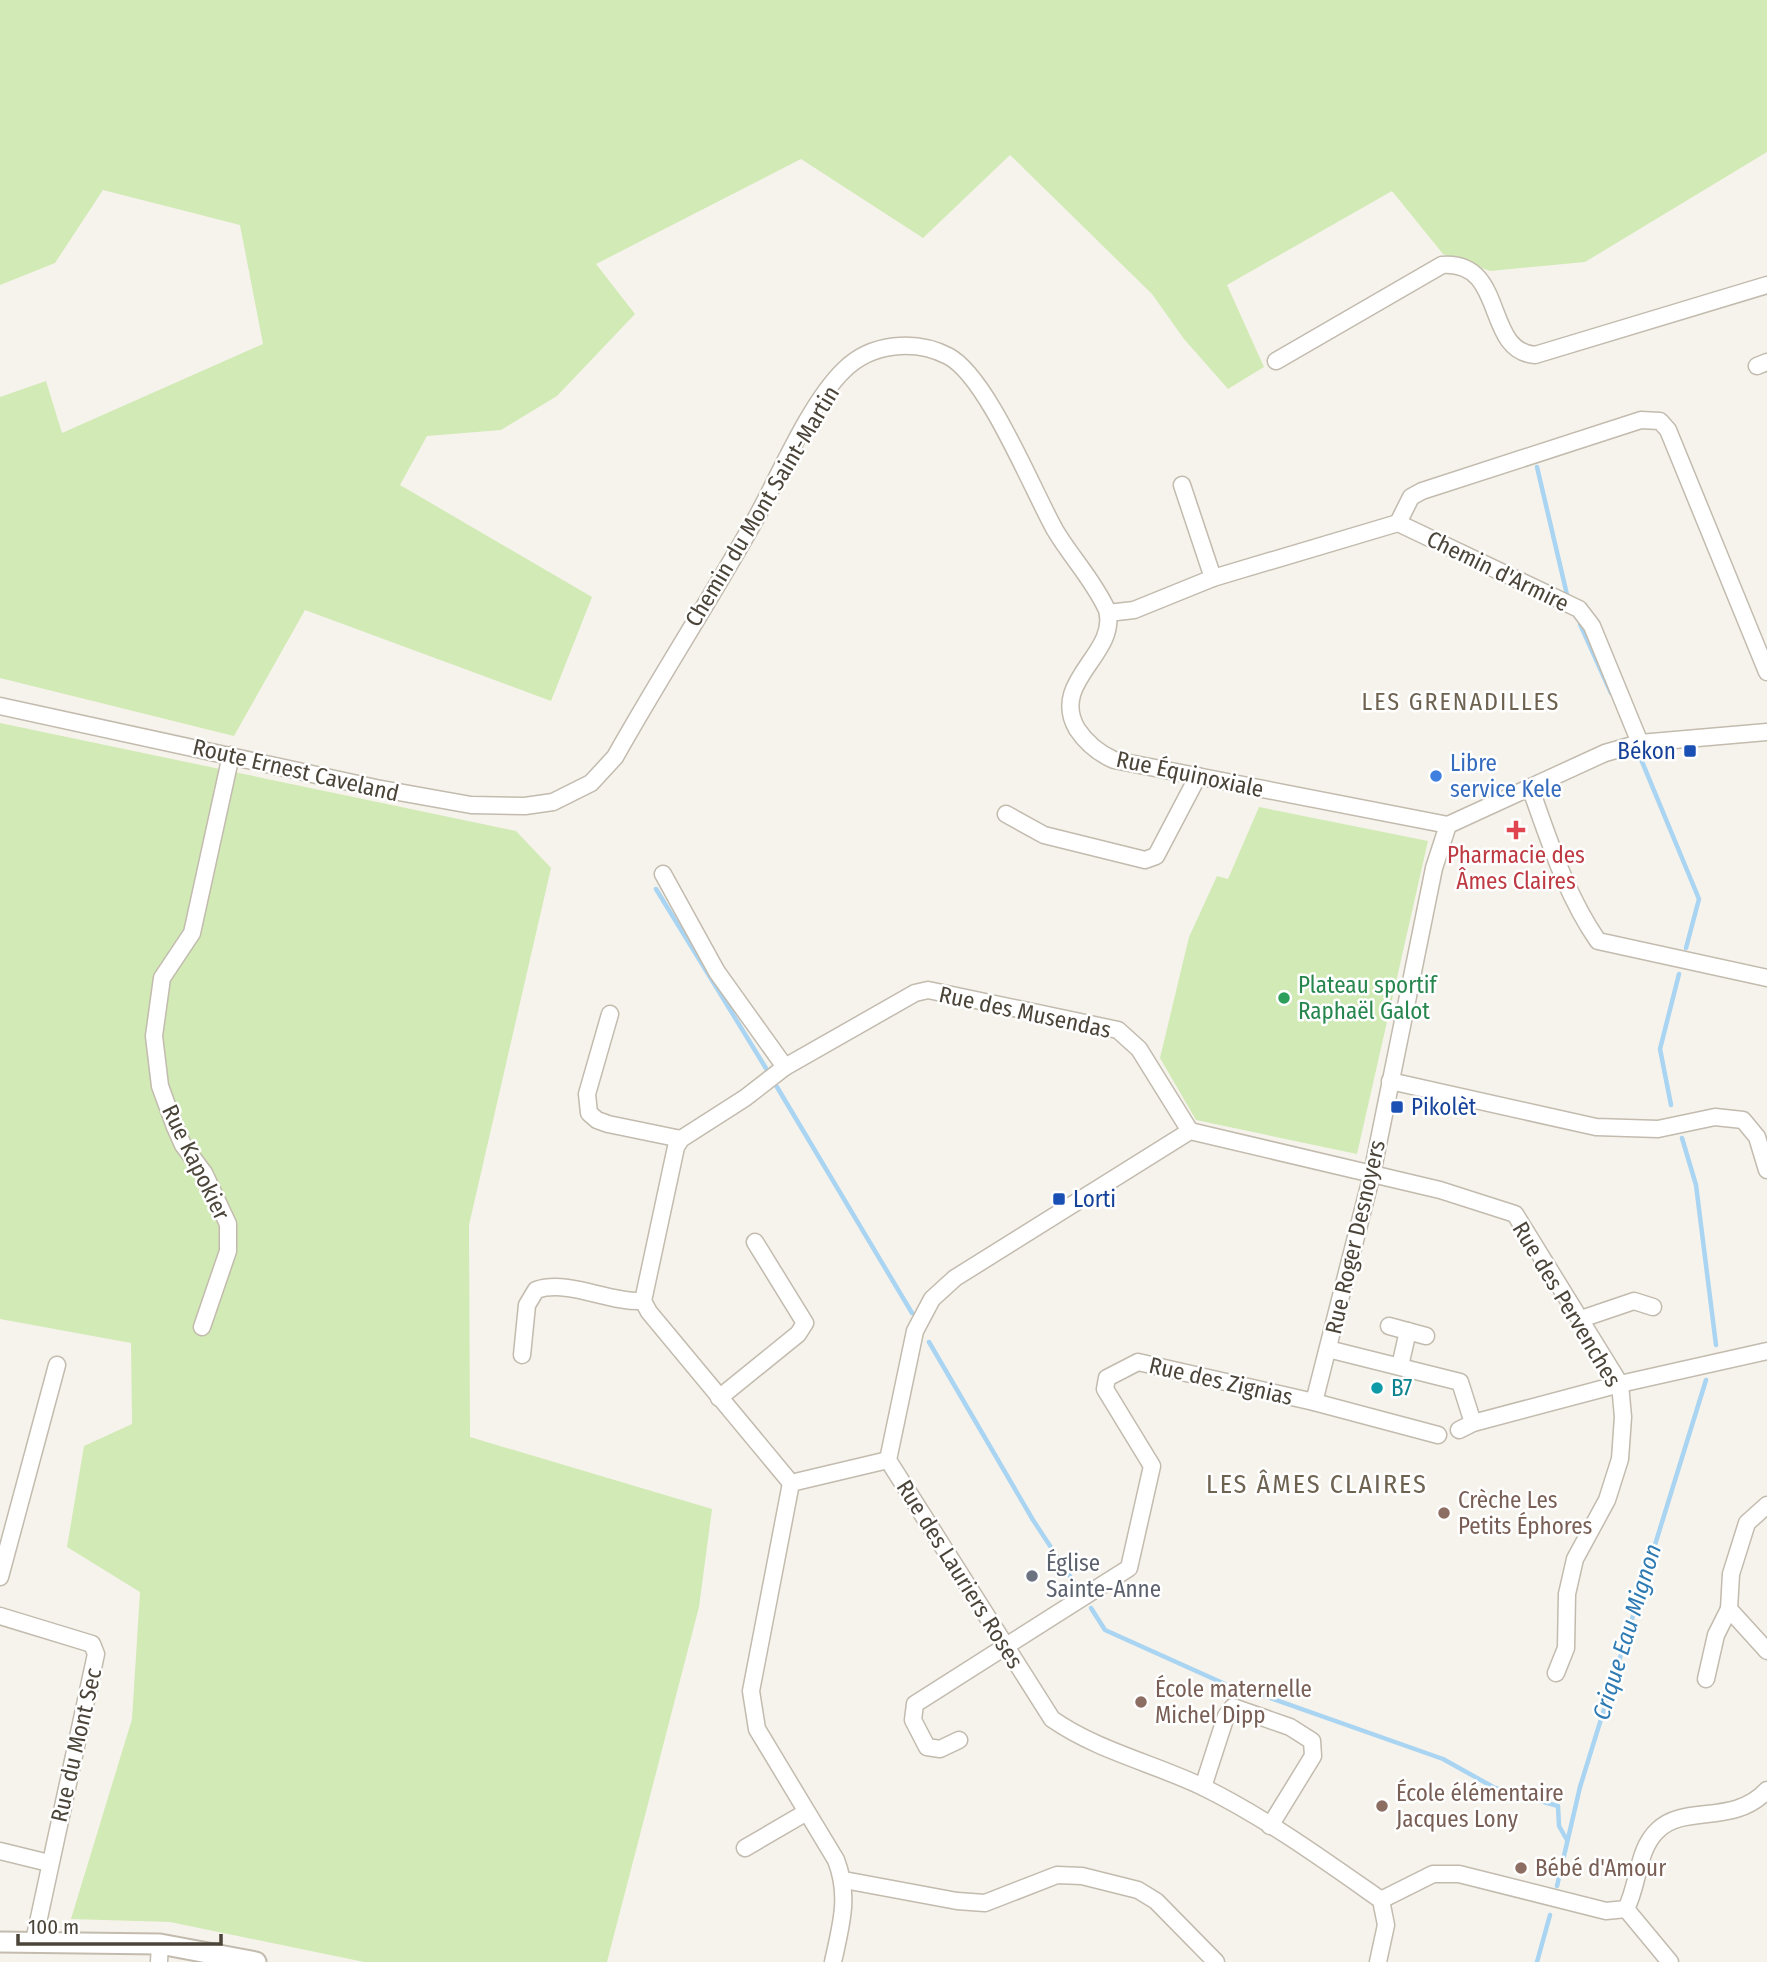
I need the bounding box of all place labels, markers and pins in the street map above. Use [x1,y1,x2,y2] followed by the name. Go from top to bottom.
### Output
[1617,737,1676,765] place label: Békon
[1682,743,1698,759] marker: Békon
[1450,749,1562,803] place label: Libre service Kele
[1428,768,1444,784] marker: Libre service Kele
[1508,822,1524,838] marker: Pharmacie des Âmes Claires
[1447,841,1585,895] place label: Pharmacie des Âmes Claires
[1298,971,1439,1025] place label: Plateau sportif Raphaël Galot
[1276,990,1292,1006] marker: Plateau sportif Raphaël Galot
[1411,1093,1477,1121] place label: Pikolèt
[1389,1099,1405,1115] marker: Pikolèt
[1073,1185,1116,1213] place label: Lorti
[1051,1191,1067,1207] marker: Lorti
[1391,1374,1412,1402] place label: B7
[1369,1380,1385,1396] marker: B7
[1458,1486,1593,1540] place label: Crèche Les Petits Éphores
[1436,1505,1452,1521] marker: Crèche Les Petits Éphores
[1046,1548,1161,1603] place label: Église Sainte-Anne
[1024,1568,1040,1584] marker: Église Sainte-Anne
[1155,1674,1312,1729] place label: École maternelle Michel Dipp
[1133,1694,1149,1710] marker: École maternelle Michel Dipp
[1396,1778,1564,1833] place label: École élémentaire Jacques Lony
[1374,1798,1390,1814] marker: École élémentaire Jacques Lony
[1535,1854,1666,1882] place label: Bébé d'Amour
[1513,1860,1529,1876] marker: Bébé d'Amour

